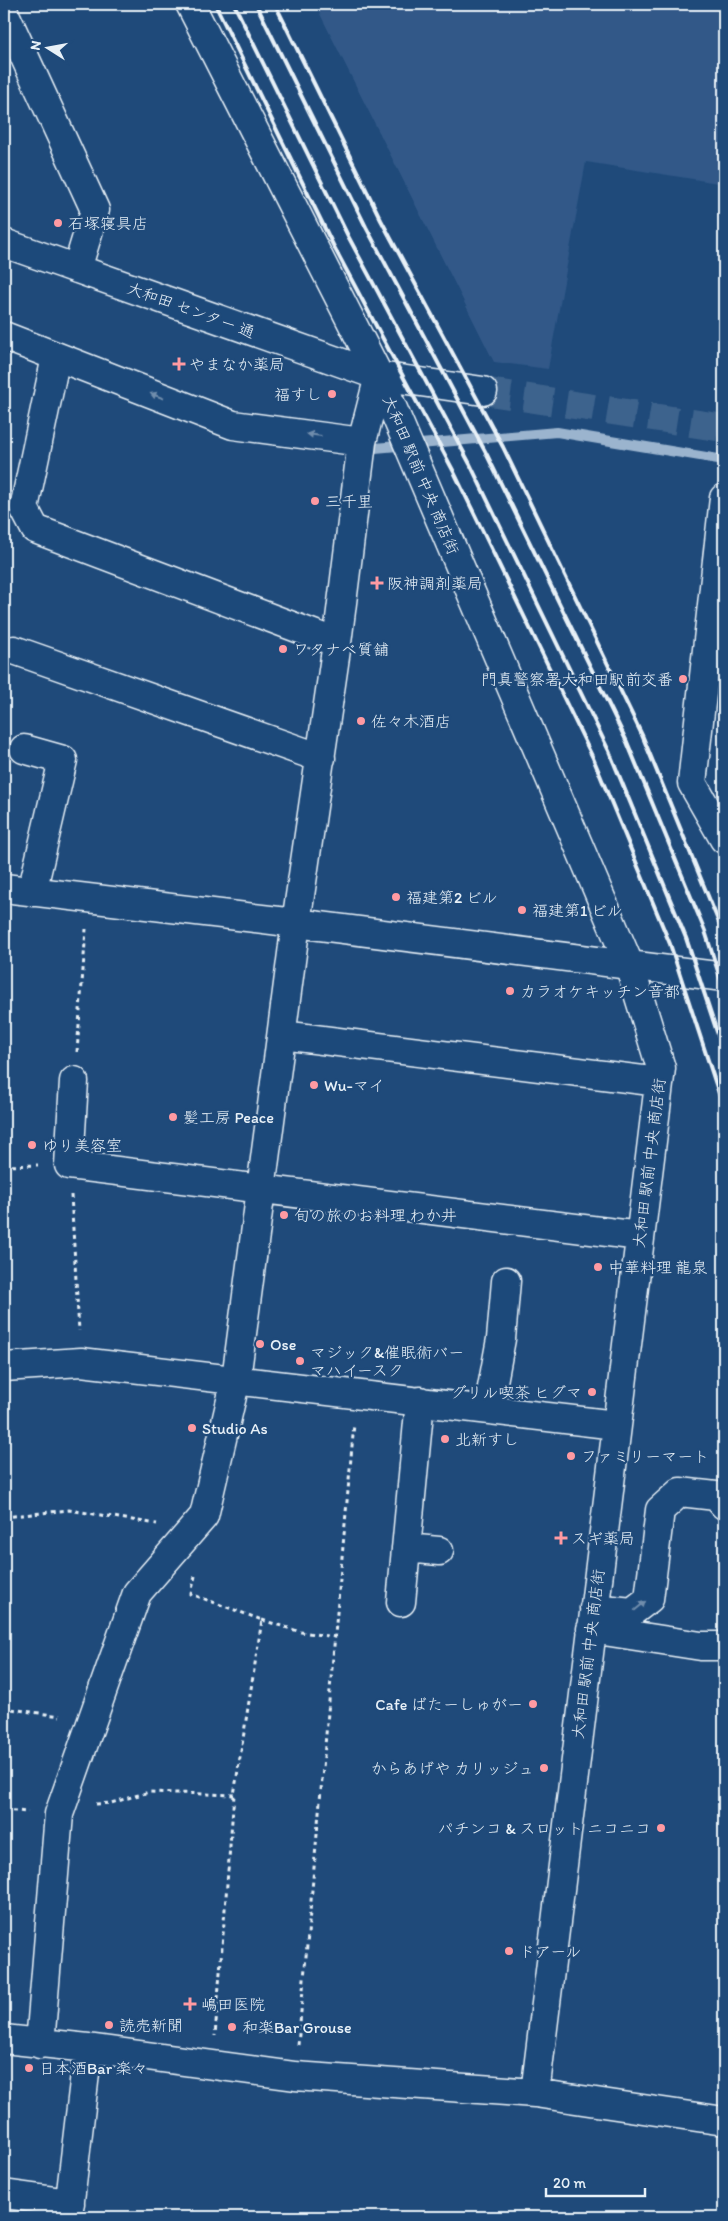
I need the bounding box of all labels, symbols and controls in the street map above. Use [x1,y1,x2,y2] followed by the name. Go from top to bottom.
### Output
[22,22,72,72] north arrow
[26,39,45,52] text: N
[68,214,148,233] place label: 石塚寝具店
[52,217,64,229] marker: 石塚寝具店
[125,278,257,342] street label: 大和田 センター 通
[189,355,285,374] place label: やまなか薬局
[173,358,185,370] marker: やまなか薬局
[274,385,322,404] place label: 福すし
[326,388,338,400] marker: 福すし
[149,392,164,400] one-way arrow
[379,393,463,557] street label: 大和田 駅前 中央 商店街
[305,431,321,439] one-way arrow
[325,492,373,511] place label: 三千里
[309,495,321,507] marker: 三千里
[387,574,483,593] place label: 阪神調剤薬局
[371,577,383,589] marker: 阪神調剤薬局
[293,640,389,659] place label: ワタナベ質舗
[277,643,289,655] marker: ワタナベ質舗
[481,670,673,689] place label: 門真警察署大和田駅前交番
[677,673,689,685] marker: 門真警察署大和田駅前交番
[371,712,451,731] place label: 佐々木酒店
[355,715,367,727] marker: 佐々木酒店
[406,888,498,907] place label: 福建第2 ビル
[390,891,402,903] marker: 福建第2 ビル
[532,901,623,920] place label: 福建第1 ビル
[516,904,528,916] marker: 福建第1 ビル
[520,982,680,1001] place label: カラオケキッチン音都
[504,985,516,997] marker: カラオケキッチン音都
[324,1076,384,1095] place label: Wu-マイ
[629,1077,669,1249] street label: 大和田 駅前 中央 商店街
[308,1079,320,1091] marker: Wu-マイ
[183,1108,274,1127] place label: 髪工房 Peace
[167,1111,179,1123] marker: 髪工房 Peace
[42,1136,122,1155] place label: ゆり美容室
[26,1139,38,1151] marker: ゆり美容室
[294,1206,457,1225] place label: 旬の旅のお料理 わか井
[278,1209,290,1221] marker: 旬の旅のお料理 わか井
[608,1258,708,1277] place label: 中華料理 龍泉
[592,1261,604,1273] marker: 中華料理 龍泉
[270,1335,296,1354] place label: Ose
[254,1338,266,1350] marker: Ose
[310,1343,464,1380] place label: マジック&催眠術バー マハイースク
[294,1355,306,1367] marker: マジック&催眠術バー マハイースク
[450,1383,582,1402] place label: グリル喫茶 ヒグマ
[586,1386,598,1398] marker: グリル喫茶 ヒグマ
[202,1419,268,1438] place label: Studio As
[186,1422,198,1434] marker: Studio As
[455,1430,519,1449] place label: 北新すし
[439,1433,451,1445] marker: 北新すし
[581,1447,709,1466] place label: ファミリーマート
[565,1450,577,1462] marker: ファミリーマート
[571,1529,635,1548] place label: スギ薬局
[555,1532,567,1544] marker: スギ薬局
[568,1568,608,1740] street label: 大和田 駅前 中央 商店街
[633,1600,645,1612] one-way arrow
[375,1695,523,1714] place label: Cafe ばたーしゅがー
[527,1698,539,1710] marker: Cafe ばたーしゅがー
[371,1759,534,1778] place label: からあげや カリッジュ
[538,1762,550,1774] marker: からあげや カリッジュ
[438,1819,651,1838] place label: パチンコ & スロット ニコニコ
[655,1822,667,1834] marker: パチンコ & スロット ニコニコ
[519,1942,581,1961] place label: ドアール
[503,1945,515,1957] marker: ドアール
[201,1995,265,2014] place label: 嶋田医院
[183,1997,197,2011] marker: 嶋田医院
[119,2016,183,2035] place label: 読売新聞
[242,2018,352,2037] place label: 和楽Bar Grouse
[103,2019,115,2031] marker: 読売新聞
[226,2021,238,2033] marker: 和楽Bar Grouse
[39,2059,148,2078] place label: 日本酒Bar 楽々
[23,2062,35,2074] marker: 日本酒Bar 楽々
[546,2166,644,2198] scale bar
[553,2174,587,2192] text: 20 m

